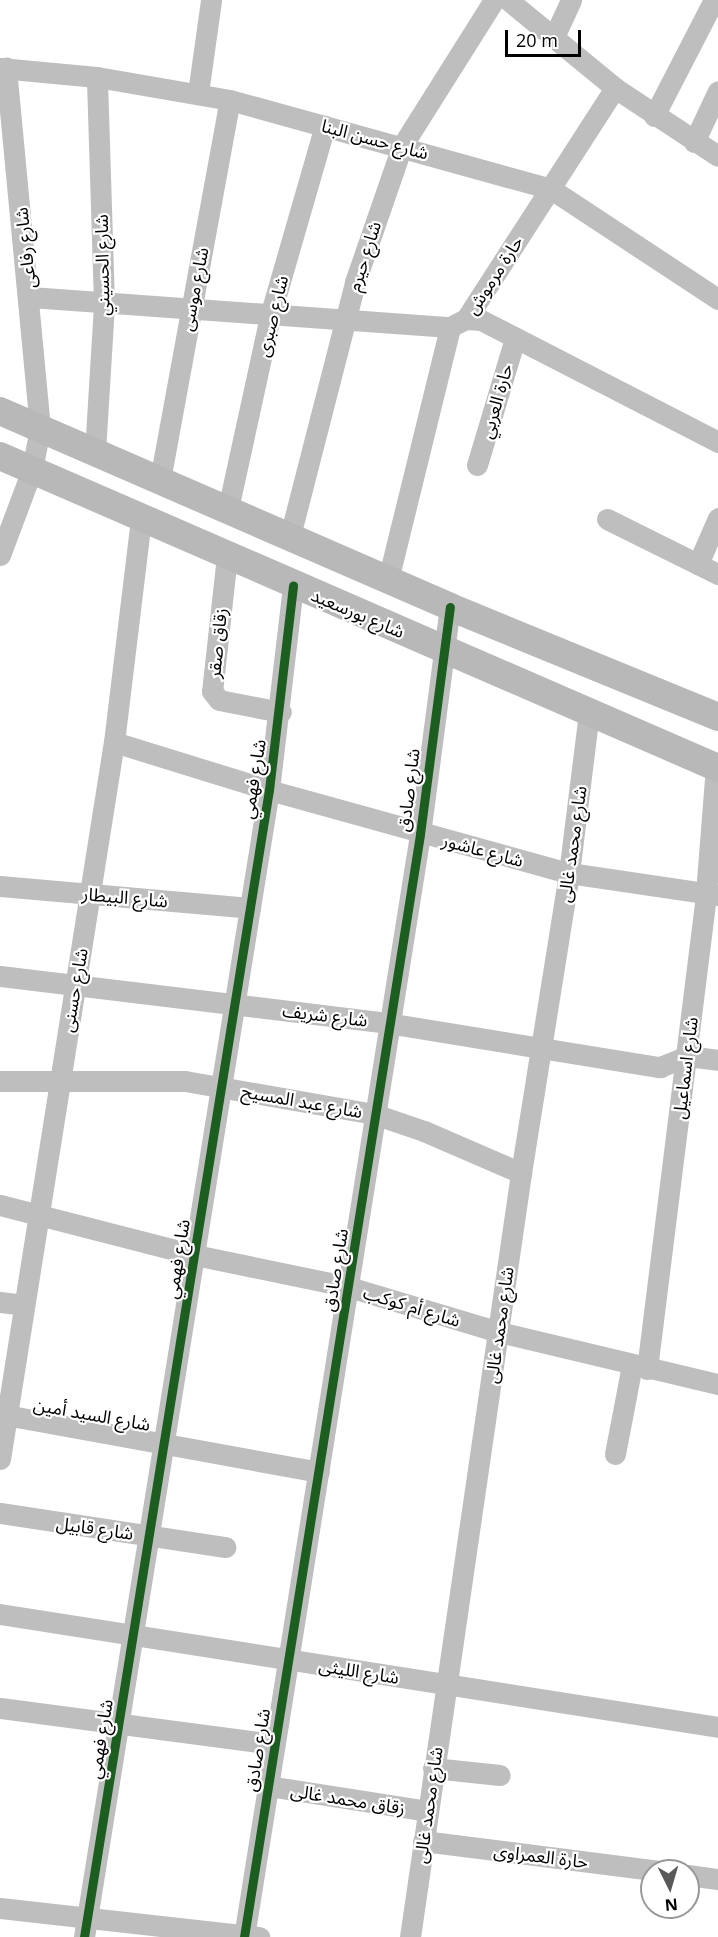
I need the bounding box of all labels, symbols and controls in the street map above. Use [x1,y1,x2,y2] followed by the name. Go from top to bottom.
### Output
[508,18,584,56] scale bar
[516,28,558,52] text: 20 m
[319,114,431,164] street label: شارع حسن البنا
[10,206,40,290] street label: شارع رفاعى
[90,214,114,316] street label: شارع الحسيني
[343,218,385,294] street label: شارع حيرم
[461,232,527,318] street label: حارة مرموش
[175,245,213,333] street label: شارع موسى
[251,273,293,359] street label: شارع صبرى
[475,361,517,441] street label: حارة العربي
[308,584,408,642] street label: شارع بورسعيد
[203,607,231,679] street label: زقاق صقر
[236,738,270,820] street label: شارع فهمي
[392,747,424,833] street label: شارع صادق
[553,784,591,904] street label: شارع محمد غالى
[440,829,526,871] street label: شارع عاشور
[81,882,169,912] street label: شارع البيطار
[56,946,92,1034] street label: شارع حسنى
[281,999,369,1031] street label: شارع شريف
[668,1016,702,1120] street label: شارع اسماعيل
[240,1080,364,1122] street label: شارع عبد المسيح
[160,1218,194,1300] street label: شارع فهمي
[318,1227,352,1313] street label: شارع صادق
[480,1265,518,1385] street label: شارع محمد غالى
[361,1281,463,1331] street label: شارع أم كوكب
[32,1393,152,1435] street label: شارع السيد أمين
[55,1512,135,1544] street label: شارع قابيل
[317,1654,401,1688] street label: شارع الليثى
[83,1698,117,1780] street label: شارع فهمي
[240,1707,274,1793] street label: شارع صادق
[409,1745,447,1865] street label: شارع محمد غالى
[289,1779,407,1819] street label: زقاق محمد غالى
[492,1839,590,1873] street label: حارة العمراوى
[640,1859,700,1919] north arrow
[664,1893,679,1916] text: N

